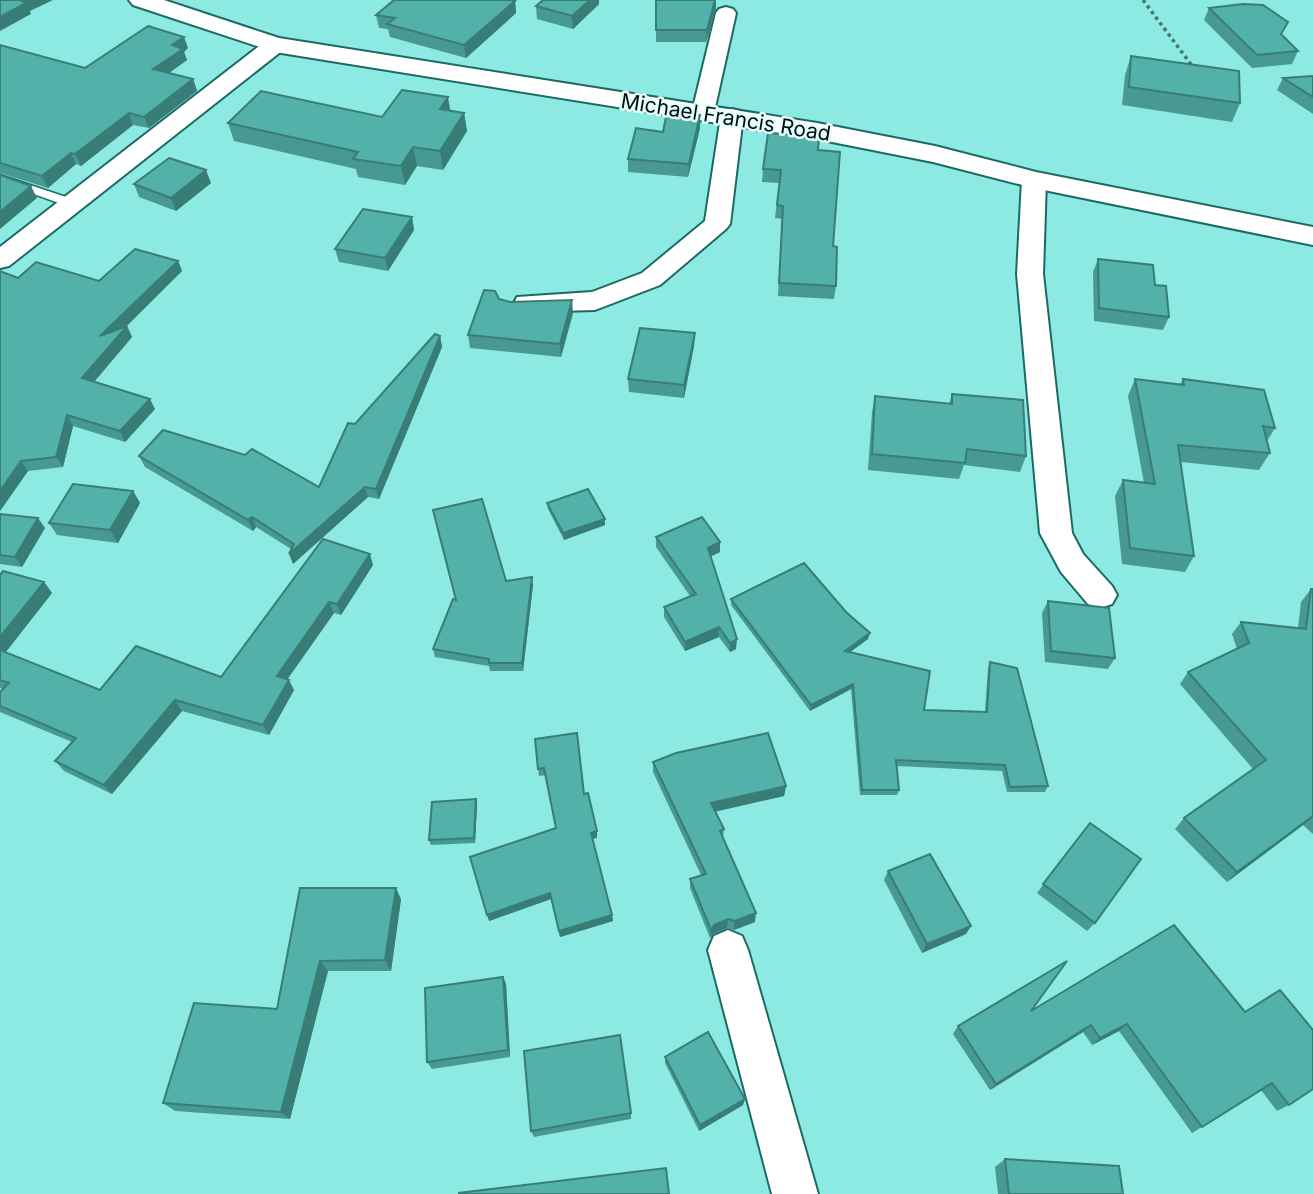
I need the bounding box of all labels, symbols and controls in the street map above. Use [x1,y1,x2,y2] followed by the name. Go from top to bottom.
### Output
[619,88,833,146] street label: Michael Francis Road

